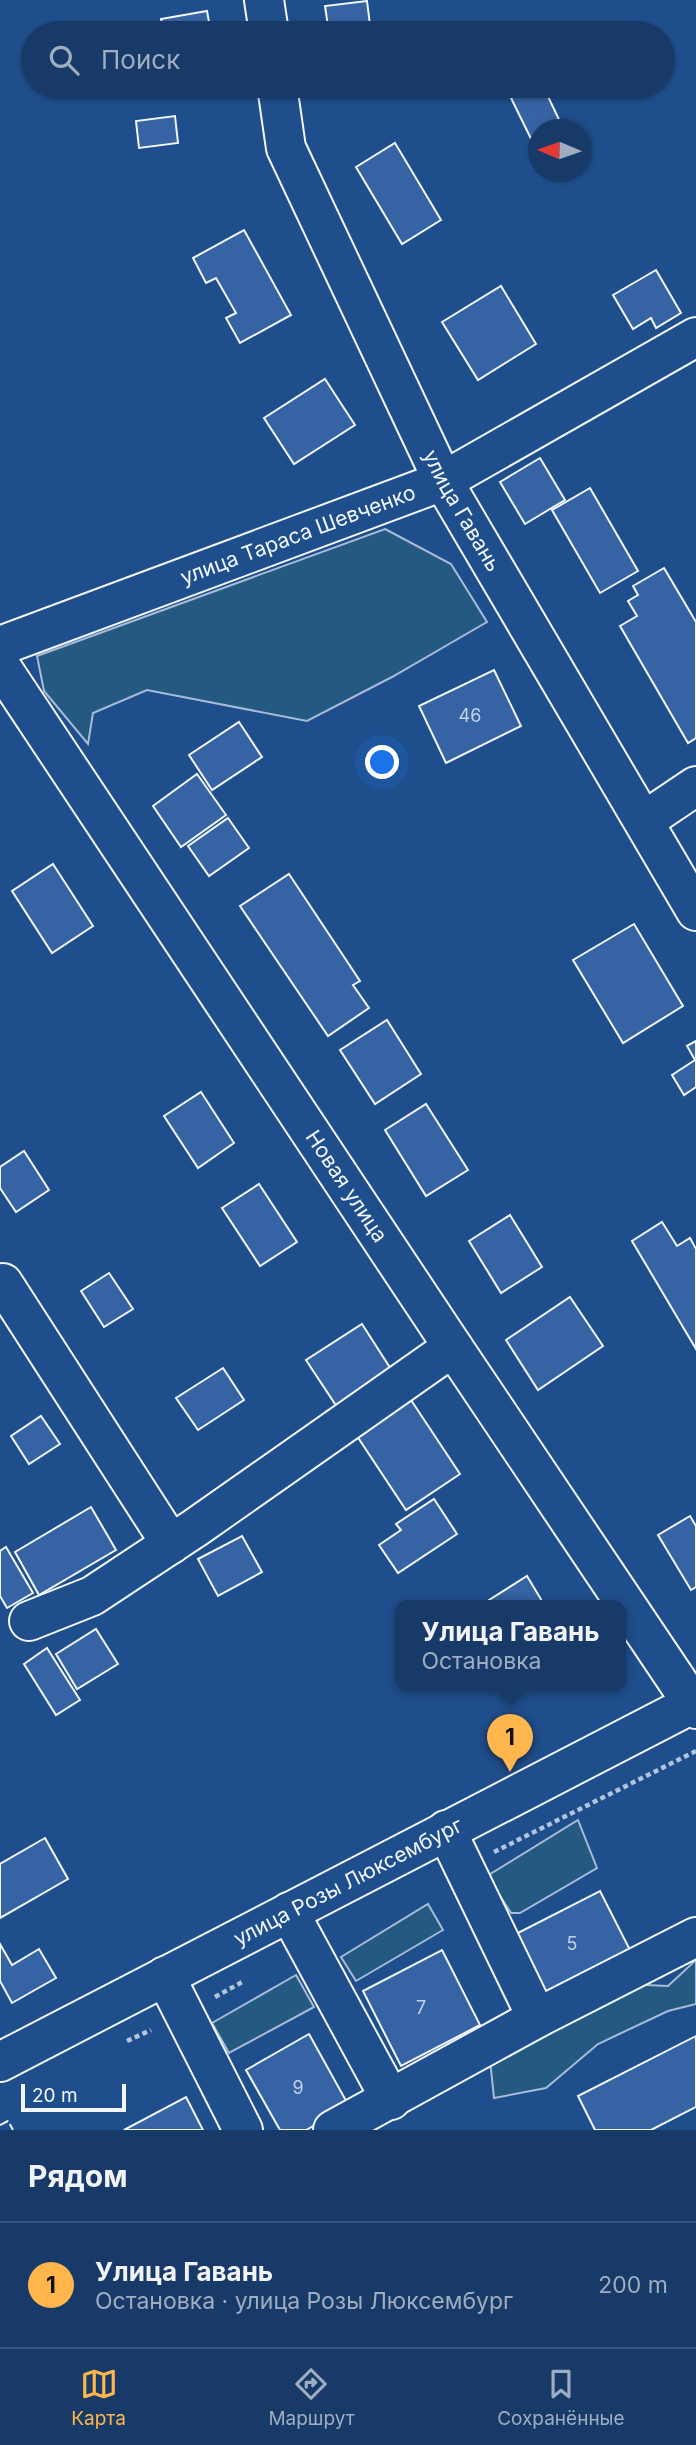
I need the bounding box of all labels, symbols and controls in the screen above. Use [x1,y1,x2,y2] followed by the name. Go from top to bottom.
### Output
[21,21,675,98] search box
[45,41,83,79] icon: search
[101,44,180,75] text: Поиск
[528,119,591,182] north arrow
[418,446,507,576] street label: улица Гавань
[177,479,419,590] street label: улица Тараса Шевченко
[459,705,481,726] house number: 46
[365,745,399,779] your location
[301,1125,393,1247] street label: Новая улица
[395,1600,626,1691] popup
[421,1616,600,1647] text: Улица Гавань
[421,1647,542,1675] text: Остановка
[487,1714,533,1772] pin: 1
[229,1812,467,1951] street label: улица Розы Люксембург
[567,1933,577,1954] house number: 5
[416,1997,426,2018] house number: 7
[292,2077,304,2098] house number: 9
[21,2081,126,2113] scale bar
[32,2084,78,2107] text: 20 m
[28,2158,128,2194] text: Рядом
[95,2256,273,2287] text: Улица Гавань
[46,2271,56,2299] text: 1
[598,2271,668,2299] text: 200 m
[95,2287,513,2315] text: Остановка · улица Розы Люксембург
[71,2365,126,2430] tab: Карта
[268,2365,355,2430] tab: Маршрут
[497,2365,625,2430] tab: Сохранённые

